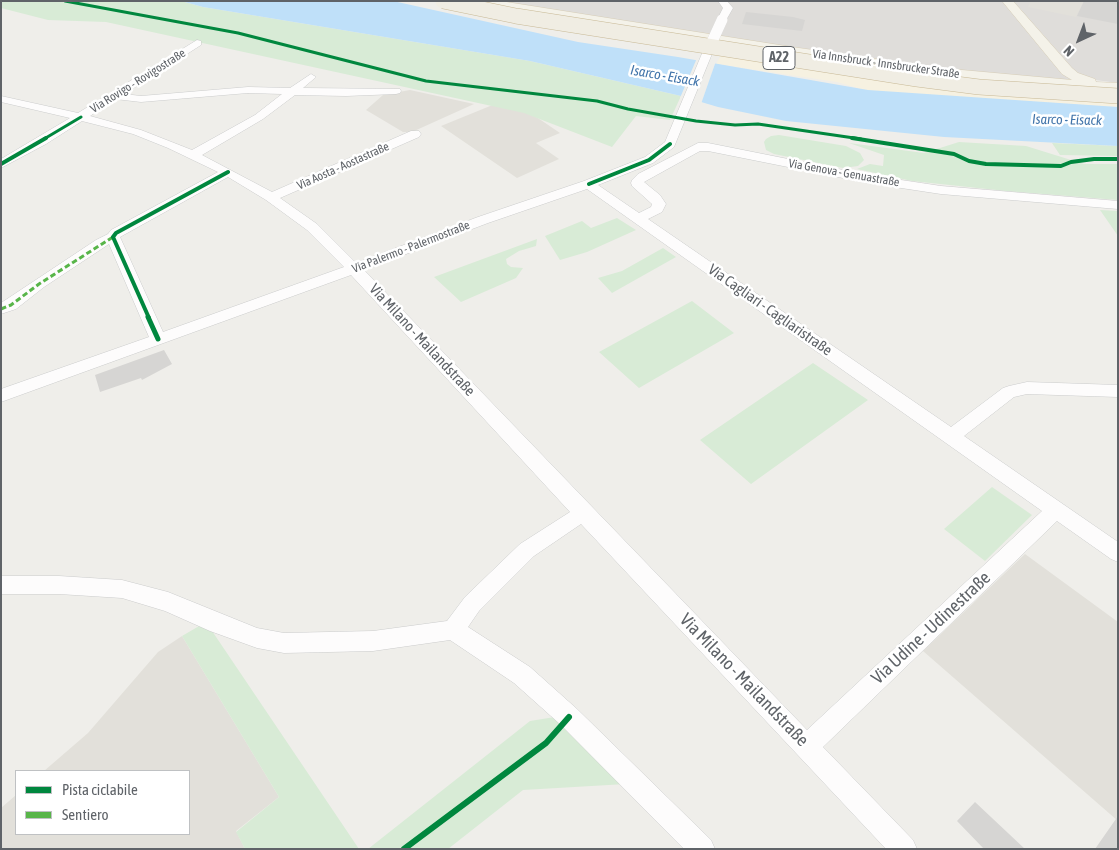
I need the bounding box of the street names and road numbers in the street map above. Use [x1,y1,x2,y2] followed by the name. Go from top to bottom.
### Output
[88,46,188,116] street label: Via Rovigo - Rovigostraße
[763,46,795,70] road number: A22
[812,47,960,81] street label: Via Innsbruck - Innsbrucker Straße
[295,139,391,193] street label: Via Aosta - Aostastraße
[787,156,901,190] street label: Via Genova - Genuastraße
[350,218,472,276] street label: Via Palermo - Palermostraße
[705,260,835,360] street label: Via Cagliari - Cagliaristraße
[365,280,479,400] street label: Via Milano - Mailandstraße
[867,567,995,689] street label: Via Udine - Udinestraße
[675,609,813,751] street label: Via Milano - Mailandstraße

